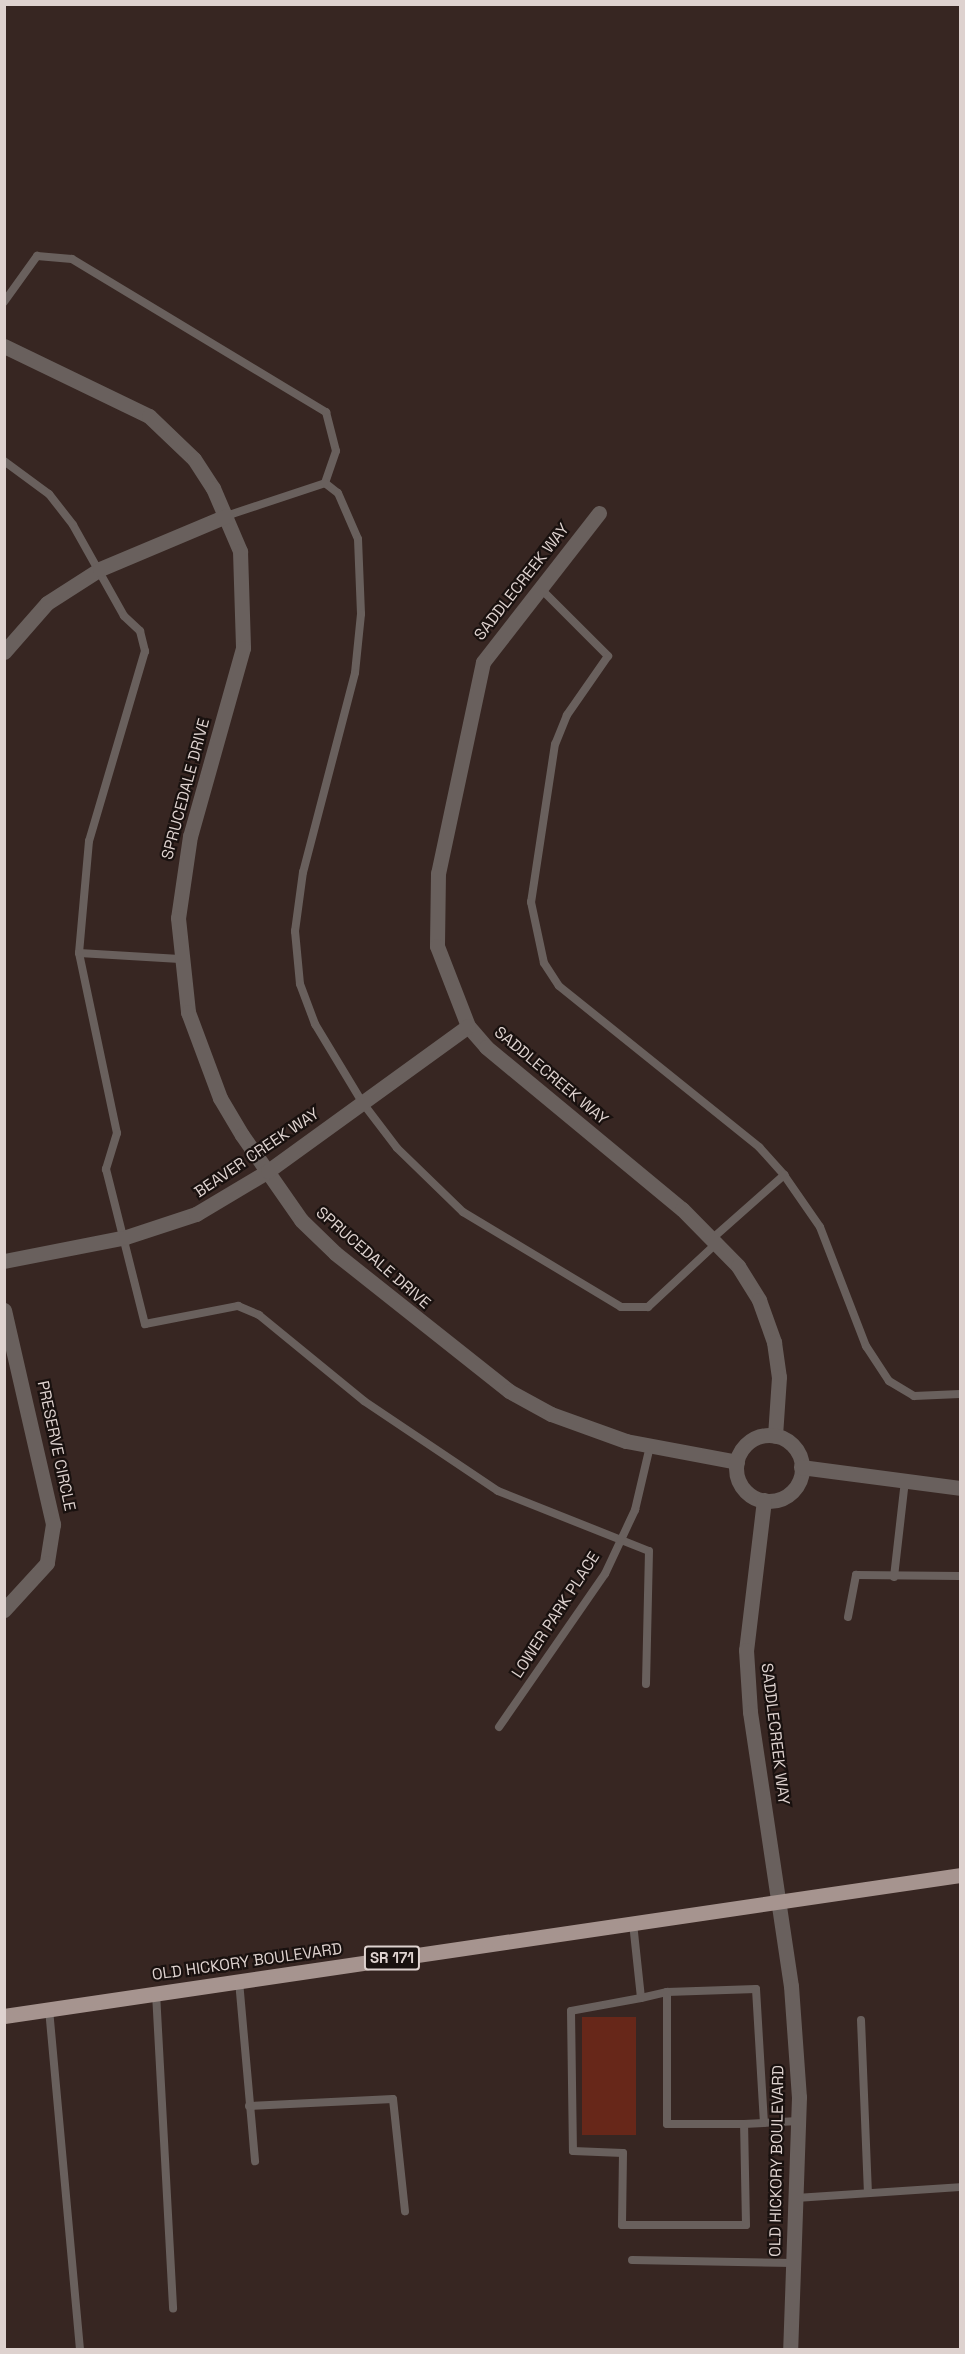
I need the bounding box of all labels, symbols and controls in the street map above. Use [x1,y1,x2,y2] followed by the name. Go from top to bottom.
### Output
[470,520,574,644] street label: SADDLECREEK WAY
[158,716,214,862] street label: SPRUCEDALE DRIVE
[490,1023,612,1129] street label: SADDLECREEK WAY
[191,1104,323,1202] street label: BEAVER CREEK WAY
[312,1203,434,1313] street label: SPRUCEDALE DRIVE
[33,1379,79,1513] street label: PRESERVE CIRCLE
[508,1548,604,1682] street label: LOWER PARK PLACE
[757,1662,793,1806] street label: SADDLECREEK WAY
[151,1939,343,1985] street label: OLD HICKORY BOULEVARD
[364,1946,420,1970] road number: SR 171
[766,2065,788,2257] street label: OLD HICKORY BOULEVARD

